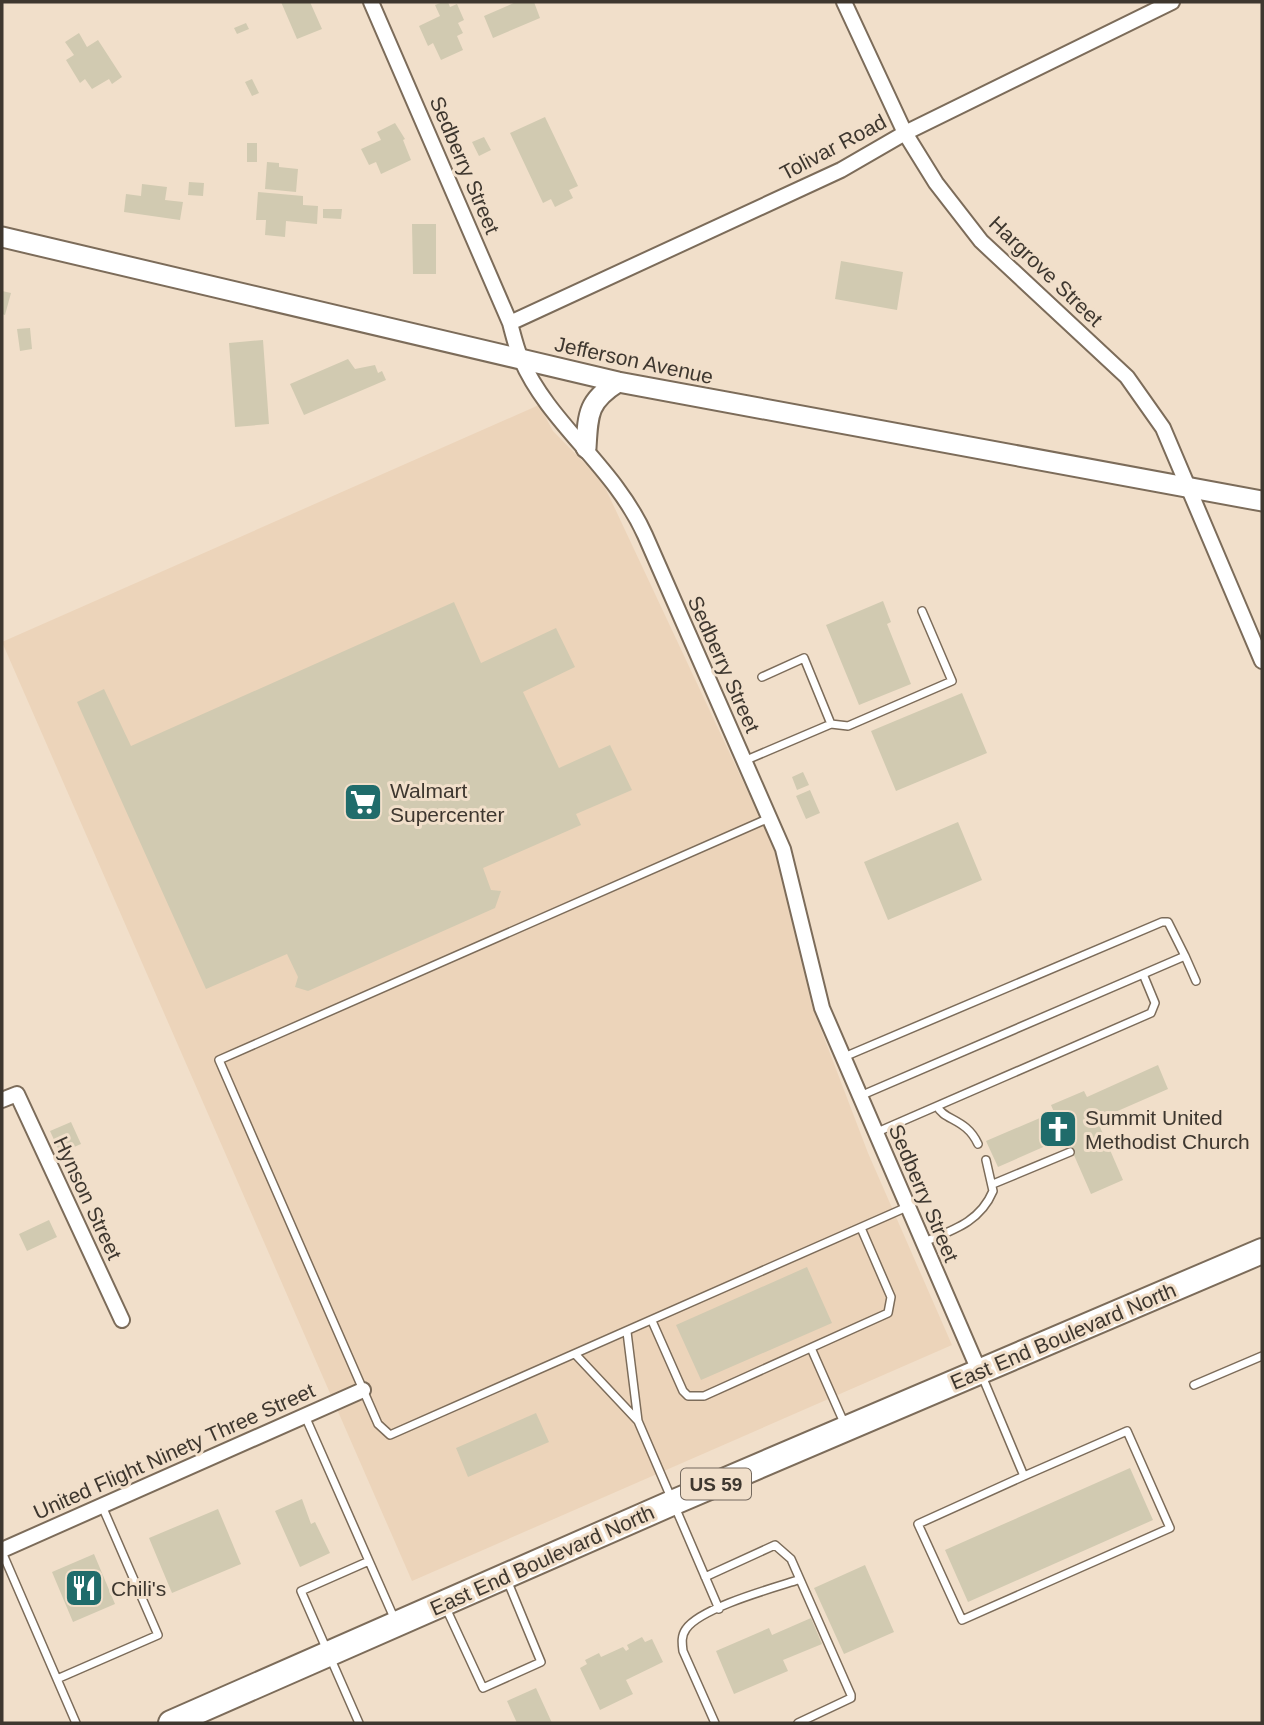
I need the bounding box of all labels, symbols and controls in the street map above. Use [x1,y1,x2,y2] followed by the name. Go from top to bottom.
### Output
[426,93,504,237] street label: Sedberry Street
[776,109,890,185] street label: Tolivar Road
[985,211,1107,331] street label: Hargrove Street
[553,332,715,388] street label: Jefferson Avenue
[684,592,764,736] street label: Sedberry Street
[390,779,504,826] place label: Walmart Supercenter
[342,781,384,823] supermarket icon: Walmart Supercenter
[1085,1106,1250,1153] place label: Summit United Methodist Church
[1037,1108,1079,1150] church icon: Summit United Methodist Church
[885,1121,963,1265] street label: Sedberry Street
[49,1133,127,1263] street label: Hynson Street
[947,1278,1179,1394] street label: East End Boulevard North
[30,1378,318,1524] street label: United Flight Ninety Three Street
[681,1468,751,1500] road number: US 59
[426,1500,658,1620] street label: East End Boulevard North
[63,1567,105,1609] restaurant icon: Chili's
[111,1577,166,1600] place label: Chili's

